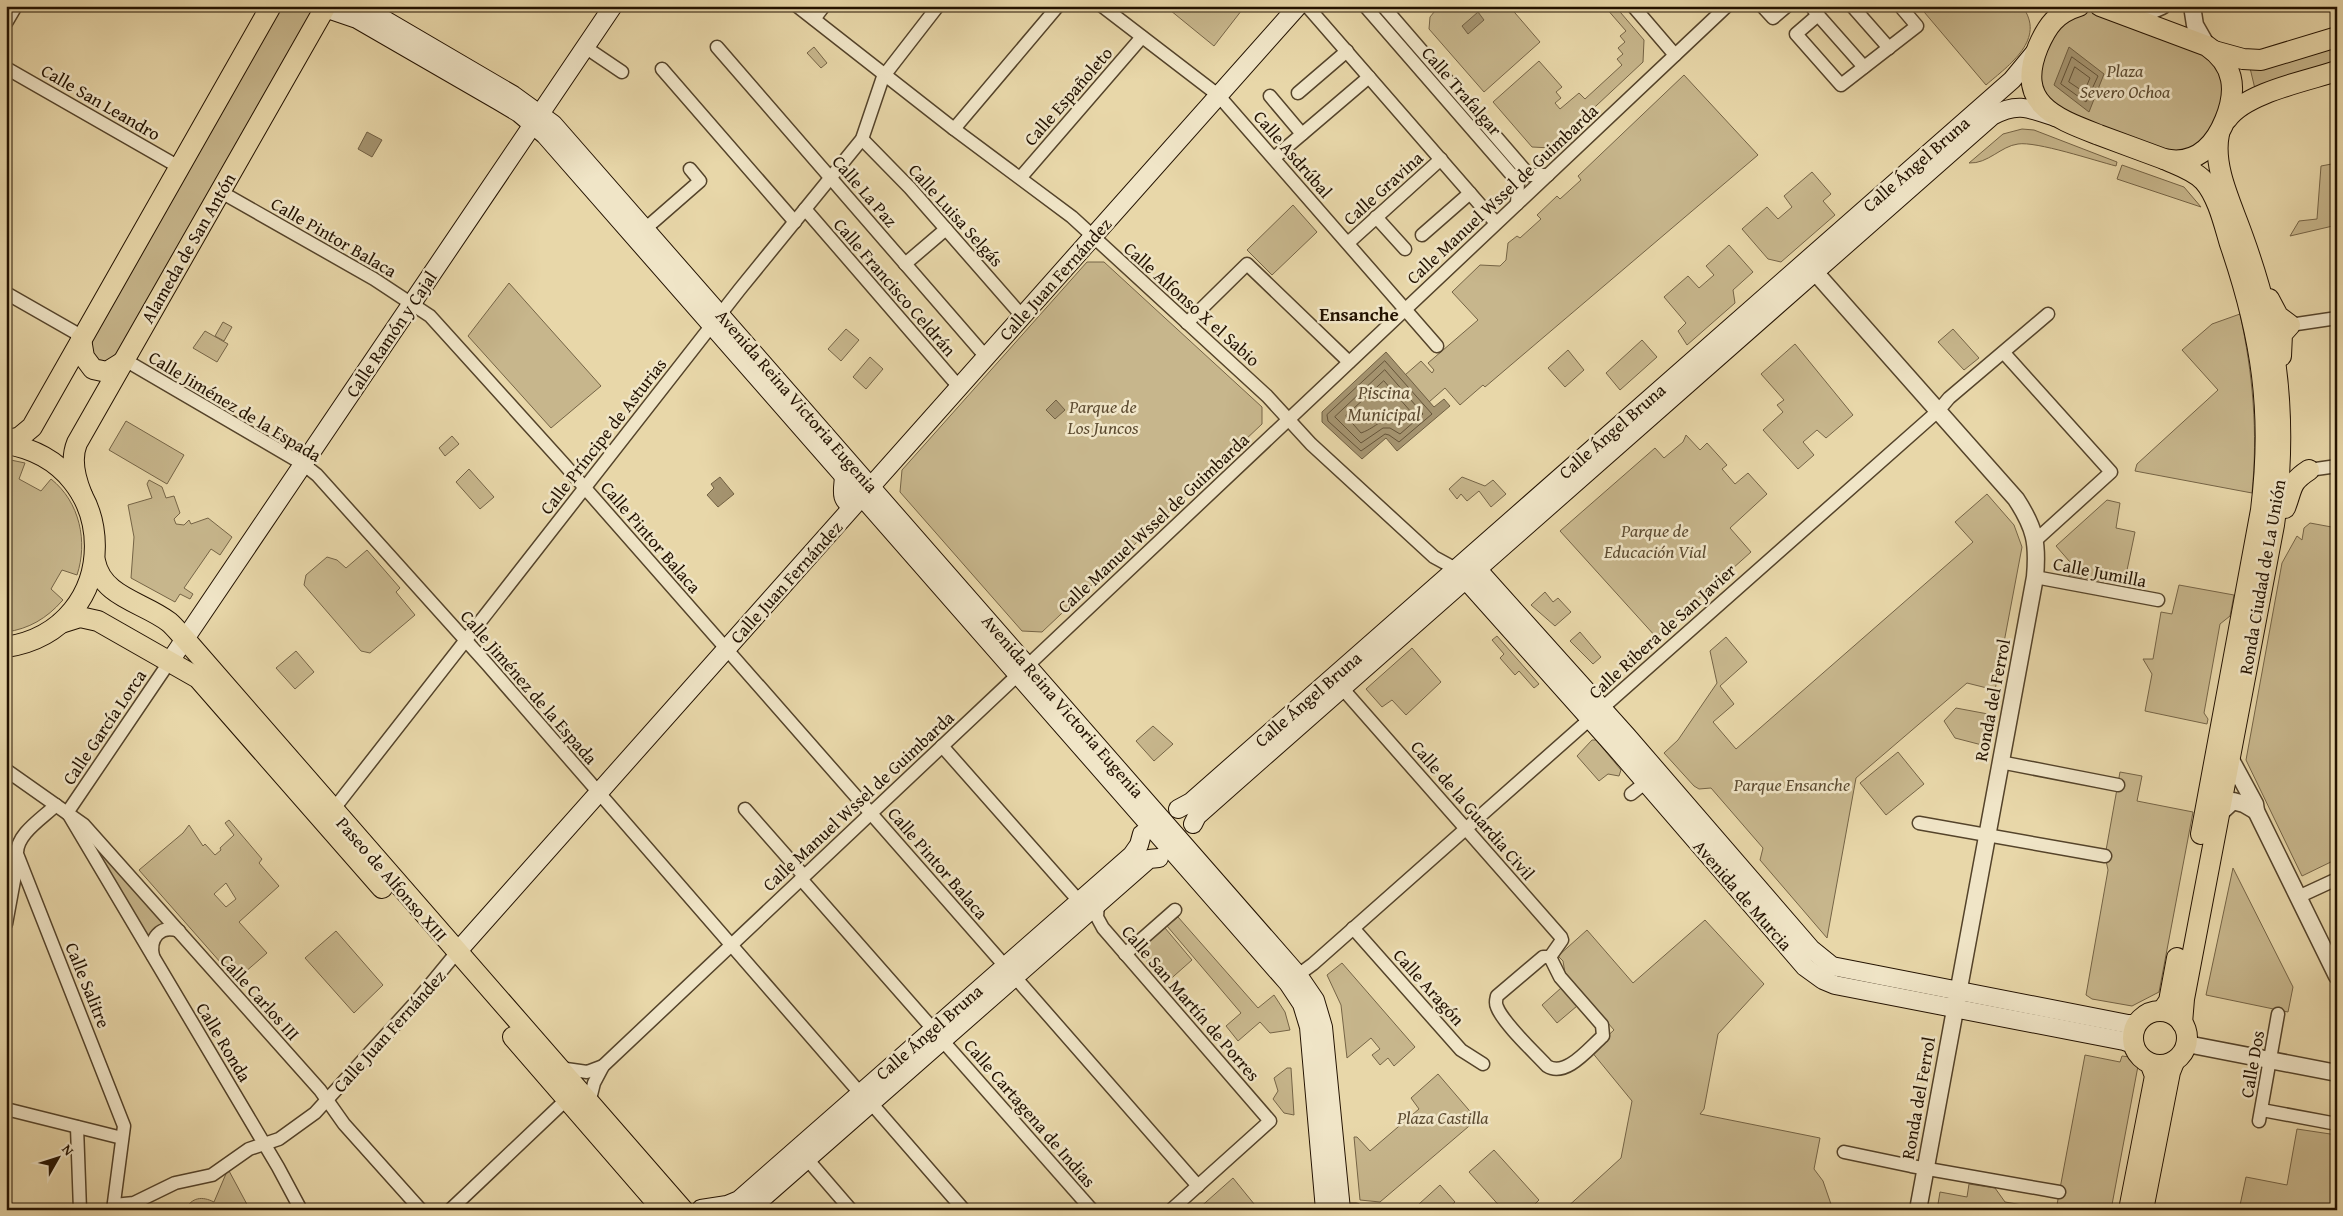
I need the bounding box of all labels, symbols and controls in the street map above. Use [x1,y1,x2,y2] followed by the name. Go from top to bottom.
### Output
[1017,40,1119,152] street label: Calle Españoleto
[1415,40,1509,142] street label: Calle Trafalgar
[36,57,166,147] street label: Calle San Leandro
[2080,57,2171,105] park label: Plaza Severo Ochoa
[1400,97,1604,290] street label: Calle Manuel Wssel de Guimbarda
[1247,104,1339,204] street label: Calle Asdrúbal
[1856,109,1976,218] street label: Calle Ángel Bruna
[1337,144,1429,231] street label: Calle Gravina
[826,149,904,233] street label: Calle La Paz
[902,157,1010,273] street label: Calle Luisa Selgás
[134,168,242,328] street label: Alameda de San Antón
[266,190,402,284] street label: Calle Pintor Balaca
[992,211,1118,347] street label: Calle Juan Fernández
[827,212,963,362] street label: Calle Francisco Celdrán
[1118,235,1266,373] street label: Calle Alfonso X el Sabio
[339,265,443,403] street label: Calle Ramón y Cajal
[1319,300,1399,328] district label: Ensanche
[709,303,885,499] street label: Avenida Reina Victoria Eugenia
[144,344,327,469] street label: Calle Jiménez de la Espada
[533,352,673,520] street label: Calle Príncipe de Asturias
[1552,376,1672,485] street label: Calle Ángel Bruna
[1347,378,1421,428] water label: Piscina Municipal
[1066,393,1139,441] park label: Parque de Los Juncos
[1051,426,1255,619] street label: Calle Manuel Wssel de Guimbarda
[594,475,708,600] street label: Calle Pintor Balaca
[2232,477,2292,677] street label: Ronda Ciudad de La Unión
[723,514,849,650] street label: Calle Juan Fernández
[1603,517,1707,565] park label: Parque de Educación Vial
[2051,550,2149,594] street label: Calle Jumilla
[1582,557,1742,705] street label: Calle Ribera de San Javier
[454,604,604,771] street label: Calle Jiménez de la Espada
[975,608,1151,804] street label: Avenida Reina Victoria Eugenia
[1967,636,2017,764] street label: Ronda del Ferrol
[1248,644,1368,753] street label: Calle Ángel Bruna
[55,663,153,790] street label: Calle García Lorca
[756,704,960,897] street label: Calle Manuel Wssel de Guimbarda
[1405,734,1541,886] street label: Calle de la Guardia Civil
[1733,771,1850,798] park label: Parque Ensanche
[881,801,995,926] street label: Calle Pintor Balaca
[330,811,454,947] street label: Paseo de Alfonso XIII
[1687,834,1799,957] street label: Avenida de Murcia
[1115,919,1267,1087] street label: Calle San Martín de Porres
[59,938,117,1032] street label: Calle Salitre
[1387,942,1471,1032] street label: Calle Aragón
[214,948,306,1046] street label: Calle Carlos III
[326,963,452,1099] street label: Calle Juan Fernández
[869,977,989,1086] street label: Calle Ángel Bruna
[190,997,259,1087] street label: Calle Ronda
[2233,1028,2271,1100] street label: Calle Dos
[958,1033,1102,1193] street label: Calle Cartagena de Indias
[1894,1035,1942,1161] street label: Ronda del Ferrol
[1396,1104,1489,1131] park label: Plaza Castilla
[32,1134,82,1184] north arrow
[57,1140,79,1160] text: N

